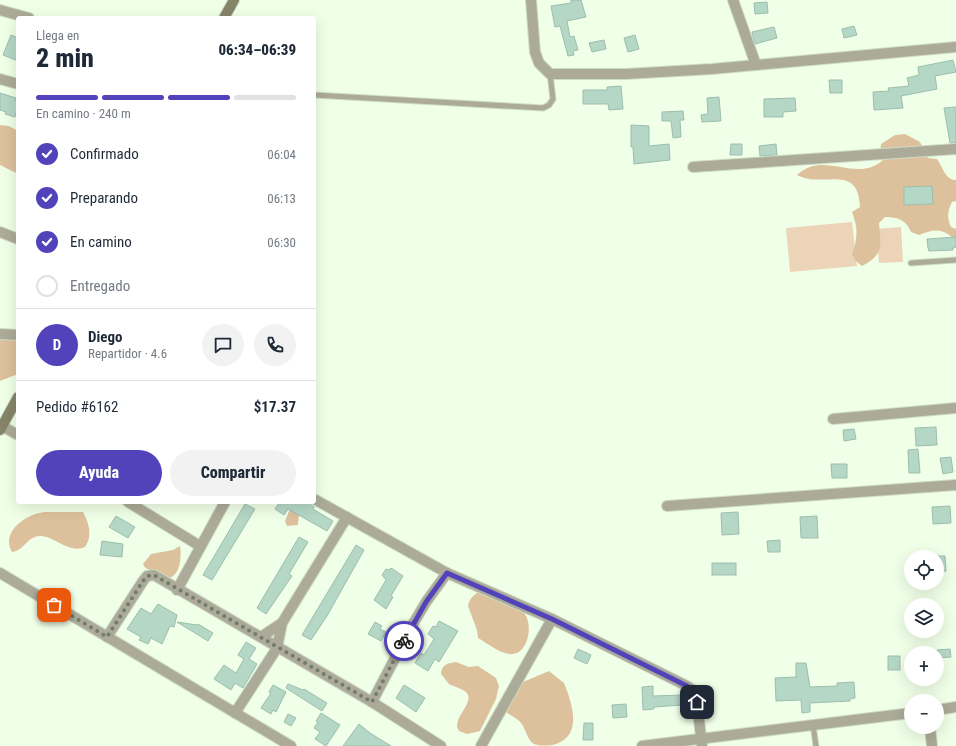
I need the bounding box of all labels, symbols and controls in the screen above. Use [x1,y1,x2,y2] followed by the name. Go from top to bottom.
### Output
[36,28,79,43] text: Llega en
[218,41,296,59] text: 06:34–06:39
[36,43,94,73] text: 2 min
[36,106,131,121] text: En camino · 240 m
[36,143,58,165] icon: check
[70,145,139,163] text: Confirmado
[267,147,296,162] text: 06:04
[36,187,58,209] icon: check
[70,189,138,207] text: Preparando
[267,191,296,206] text: 06:13
[36,231,58,253] icon: check
[70,233,132,251] text: En camino
[267,235,296,250] text: 06:30
[70,277,130,295] text: Entregado
[202,324,244,366] button: chat
[254,324,296,366] button: phone
[88,328,122,346] text: Diego
[53,336,61,354] text: D
[88,346,167,361] text: Repartidor · 4.6
[36,398,118,416] text: Pedido #6162
[254,398,296,416] text: $17.37
[36,450,162,496] button: Ayuda
[170,450,296,496] button: Compartir
[904,550,944,734] map controls
[904,550,944,590] button: locate
[37,588,71,622] pin
[43,594,65,616] icon: bag
[904,598,944,638] button: layers
[384,621,424,661] courier
[393,630,415,652] icon: bike
[904,646,944,686] button: +
[680,685,714,719] pin
[686,691,708,713] icon: home
[904,694,944,734] button: −

